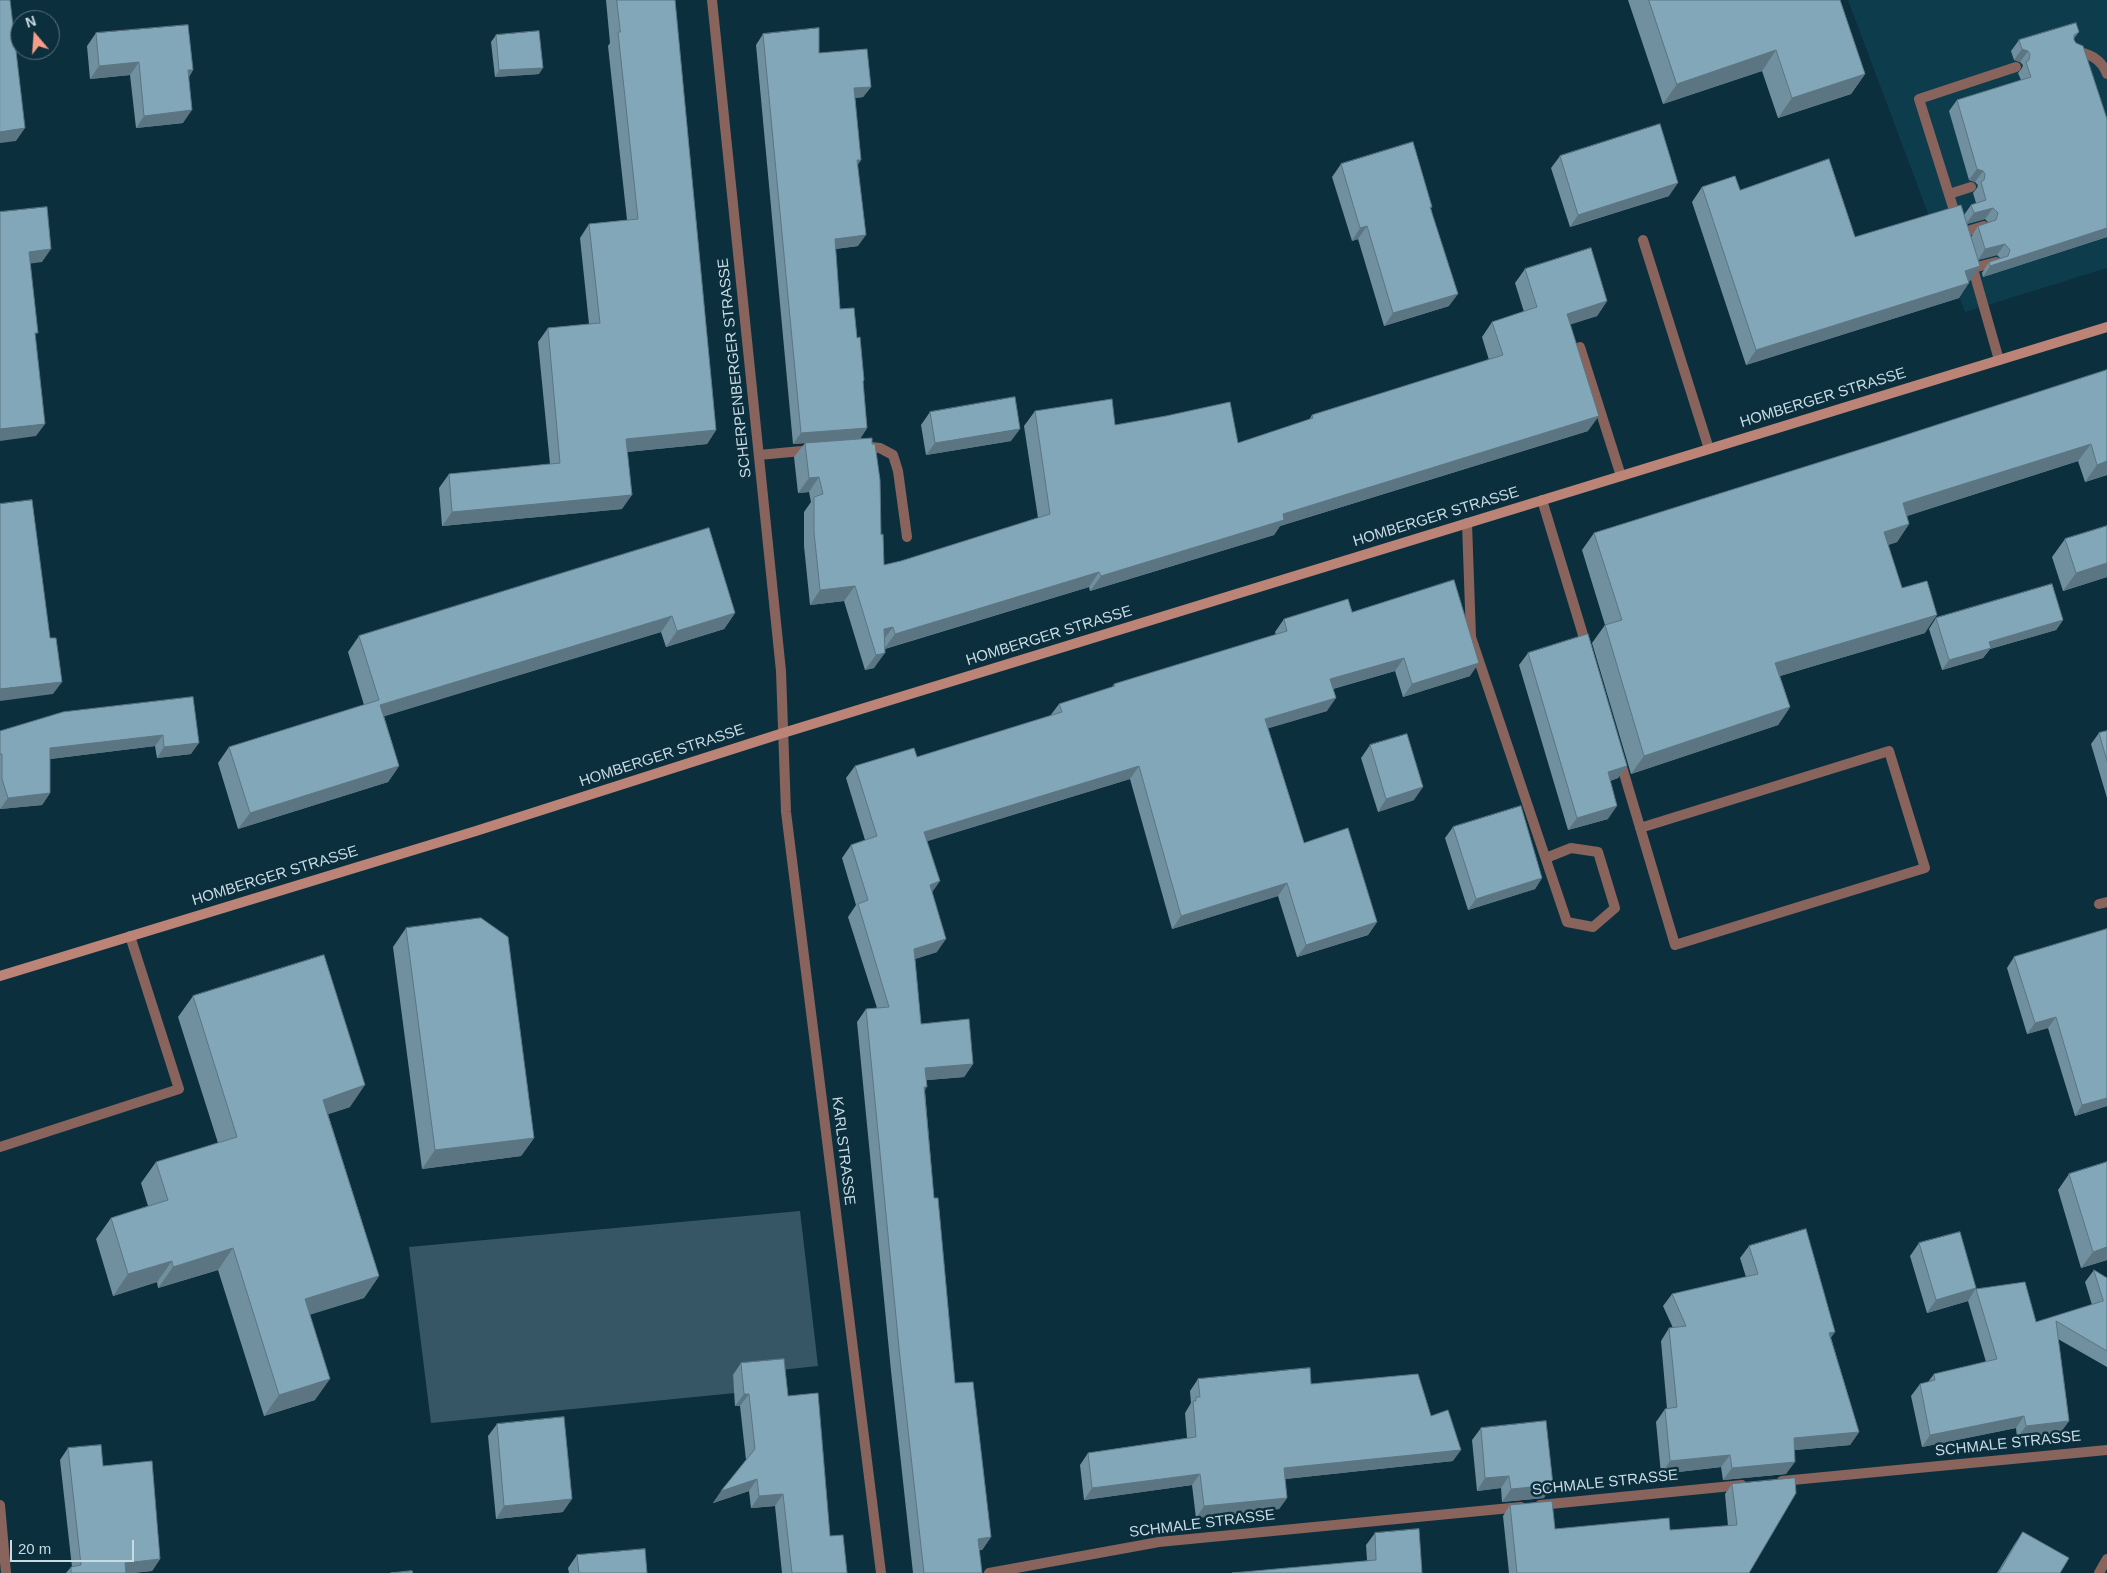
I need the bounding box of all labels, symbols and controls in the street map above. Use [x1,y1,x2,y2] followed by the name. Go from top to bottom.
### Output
[10,10,60,60] north arrow
[23,13,38,31] text: N
[715,257,755,479] street label: SCHERPENBERGER STRASSE
[1738,364,1908,432] street label: HOMBERGER STRASSE
[1351,483,1521,551] street label: HOMBERGER STRASSE
[964,602,1134,670] street label: HOMBERGER STRASSE
[577,721,747,791] street label: HOMBERGER STRASSE
[190,842,360,910] street label: HOMBERGER STRASSE
[827,1096,859,1206] street label: KARLSTRASSE
[1934,1427,2082,1461] street label: SCHMALE STRASSE
[1531,1466,1679,1500] street label: SCHMALE STRASSE
[1128,1506,1276,1542] street label: SCHMALE STRASSE
[12,1530,136,1562] scale bar
[18,1540,51,1557] text: 20 m

